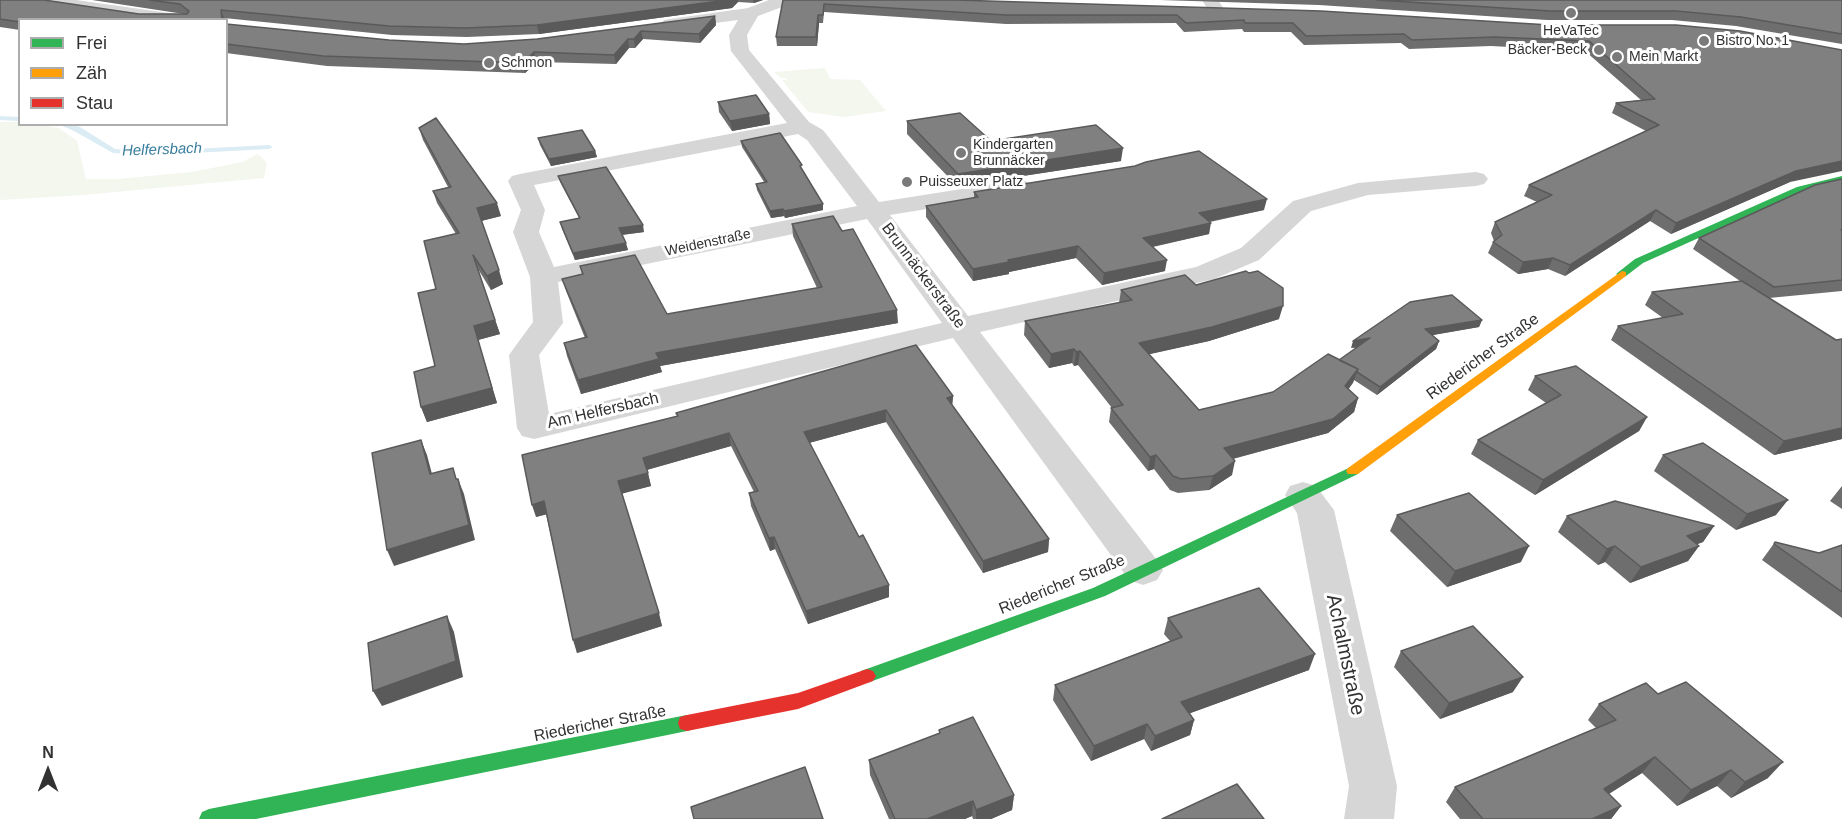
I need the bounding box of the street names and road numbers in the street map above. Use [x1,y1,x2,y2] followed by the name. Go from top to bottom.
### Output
[877,219,969,333] street label: Brunnäckerstraße
[664,226,752,260] street label: Weidenstraße
[1423,310,1543,404] street label: Riedericher Straße
[545,389,661,433] street label: Am Helfersbach
[996,551,1128,619] street label: Riedericher Straße
[1320,592,1370,718] street label: Achalmstraße
[532,702,668,746] street label: Riedericher Straße

